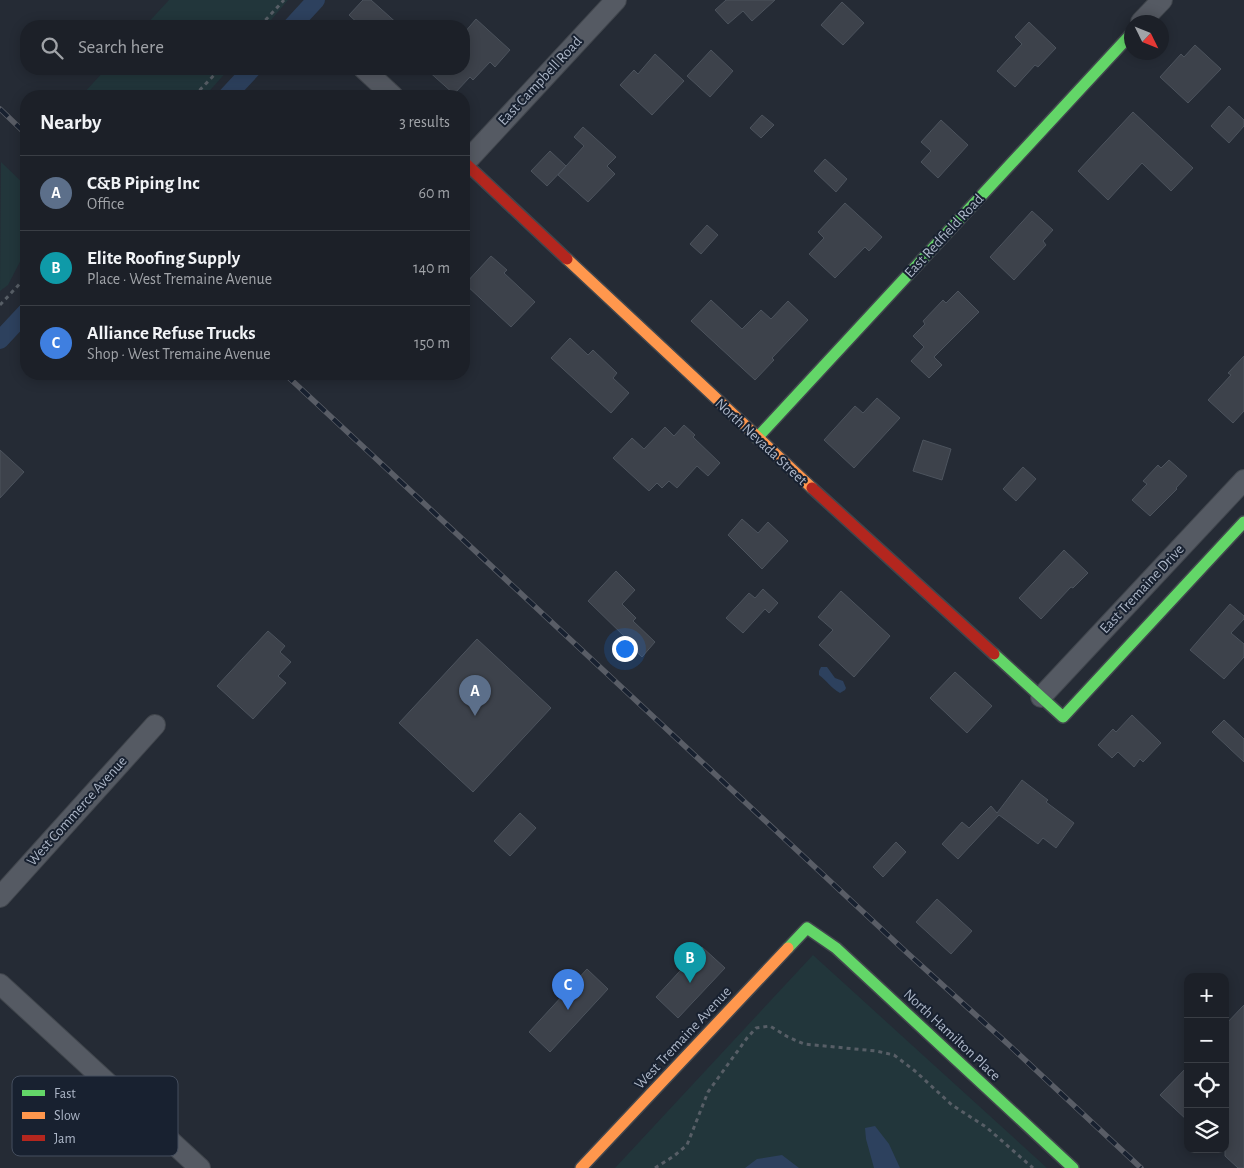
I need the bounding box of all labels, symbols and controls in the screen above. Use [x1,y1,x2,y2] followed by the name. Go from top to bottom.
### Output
[1124,15,1169,60] north arrow
[20,20,470,75] search box
[38,34,66,62] icon: search
[495,34,585,128] street label: East Campbell Road
[78,38,164,57] text: Search here
[40,112,101,133] text: Nearby
[399,114,450,130] text: 3 results
[87,174,200,193] text: C&B Piping Inc
[51,185,61,201] text: A
[419,185,450,201] text: 60 m
[902,191,987,281] street label: East Redfield Road
[87,196,124,212] text: Office
[87,249,240,268] text: Elite Roofing Supply
[51,260,61,276] text: B
[413,260,450,276] text: 140 m
[87,271,272,287] text: Place · West Tremaine Avenue
[87,324,256,343] text: Alliance Refuse Trucks
[52,335,60,351] text: C
[414,335,450,351] text: 150 m
[87,346,271,362] text: Shop · West Tremaine Avenue
[712,396,810,488] street label: North Nevada Street
[1097,542,1187,636] street label: East Tremaine Drive
[612,636,638,662] your location
[459,675,491,716] pin: A
[24,753,130,869] street label: West Commerce Avenue
[674,942,706,983] pin: B
[552,969,584,1010] pin: C
[1184,973,1229,1153] map controls
[1184,973,1229,1018] button: +
[632,984,734,1092] street label: West Tremaine Avenue
[901,986,1003,1084] street label: North Hamilton Place
[1184,1018,1229,1063] button: −
[1184,1063,1229,1108] button: locate
[12,1076,178,1156] legend
[54,1087,76,1101] text: Fast
[1184,1108,1229,1153] button: layers
[54,1109,81,1123] text: Slow
[54,1132,76,1146] text: Jam

